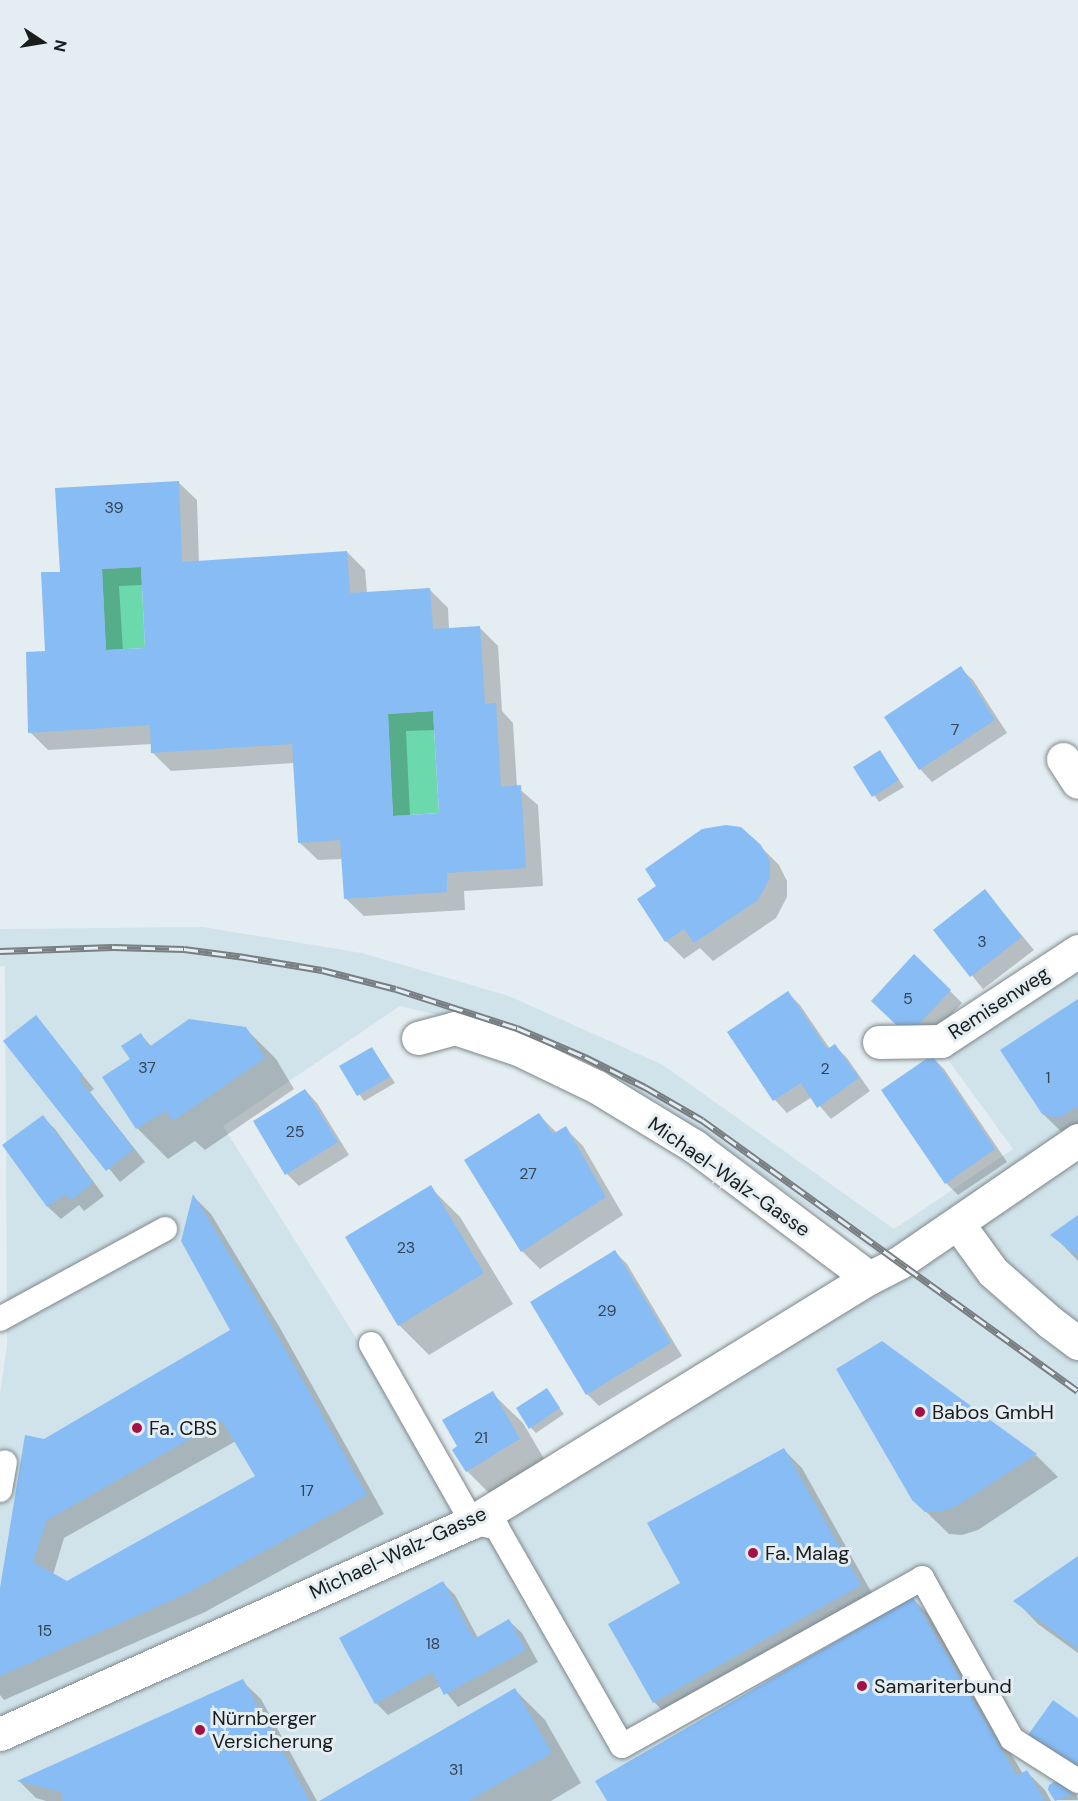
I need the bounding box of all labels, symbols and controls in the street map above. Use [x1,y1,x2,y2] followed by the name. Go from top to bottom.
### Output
[12,12,72,72] north arrow
[49,38,72,54] text: N
[104,498,124,518] house number: 39
[951,720,959,740] house number: 7
[977,932,987,952] house number: 3
[944,961,1054,1045] street label: Remisenweg
[903,989,913,1009] house number: 5
[138,1058,156,1078] house number: 37
[820,1059,830,1079] house number: 2
[1046,1068,1050,1088] house number: 1
[643,1112,815,1242] street label: Michael-Walz-Gasse
[286,1122,304,1142] house number: 25
[519,1164,537,1184] house number: 27
[397,1238,415,1258] house number: 23
[597,1301,617,1321] house number: 29
[932,1400,1054,1424] place label: Babos GmbH
[913,1405,927,1419] marker: Babos GmbH
[149,1416,217,1440] place label: Fa. CBS
[130,1421,144,1435] marker: Fa. CBS
[474,1428,488,1448] house number: 21
[300,1481,314,1501] house number: 17
[306,1501,490,1605] street label: Michael-Walz-Gasse
[765,1541,849,1565] place label: Fa. Malag
[746,1546,760,1560] marker: Fa. Malag
[38,1621,52,1641] house number: 15
[426,1634,440,1654] house number: 18
[874,1674,1012,1698] place label: Samariterbund
[855,1679,869,1693] marker: Samariterbund
[212,1706,333,1753] place label: Nürnberger Versicherung
[193,1723,207,1737] marker: Nürnberger Versicherung
[449,1760,463,1780] house number: 31

